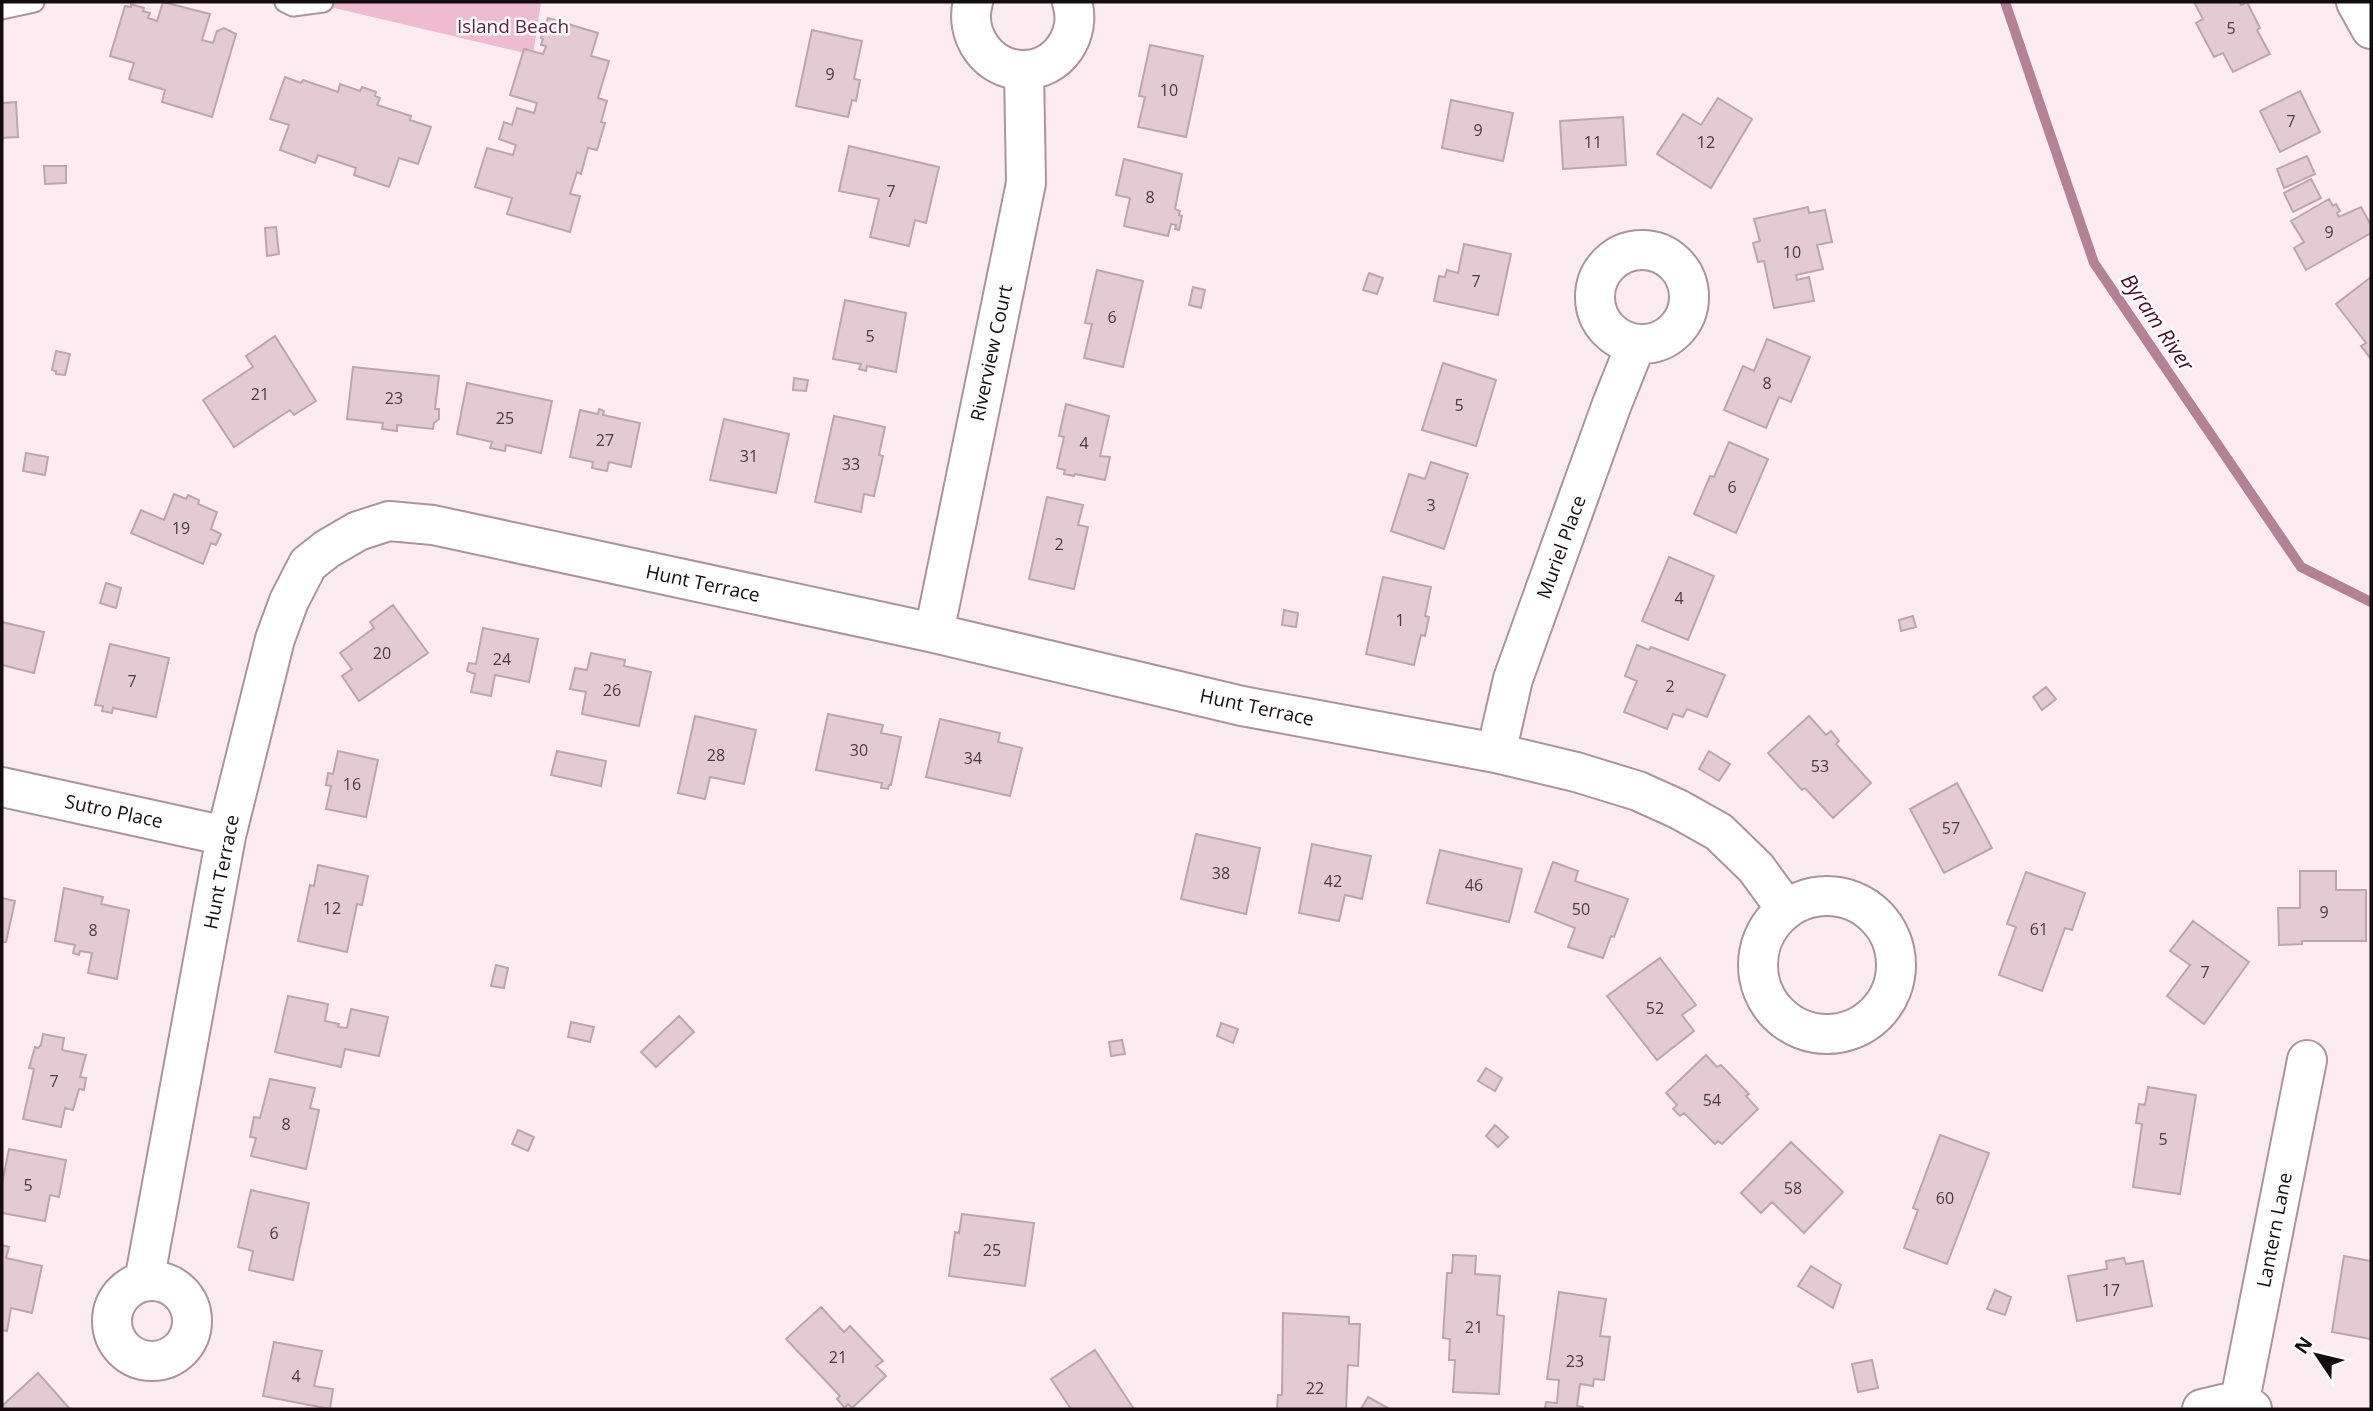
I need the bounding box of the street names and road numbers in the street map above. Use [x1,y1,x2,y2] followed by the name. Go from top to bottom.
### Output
[964,282,1018,424] street label: Riverview Court
[1530,492,1592,602] street label: Muriel Place
[644,558,762,608] street label: Hunt Terrace
[1198,682,1316,732] street label: Hunt Terrace
[63,788,165,834] street label: Sutro Place
[197,813,245,931] street label: Hunt Terrace
[2250,1170,2298,1290] street label: Lantern Lane

